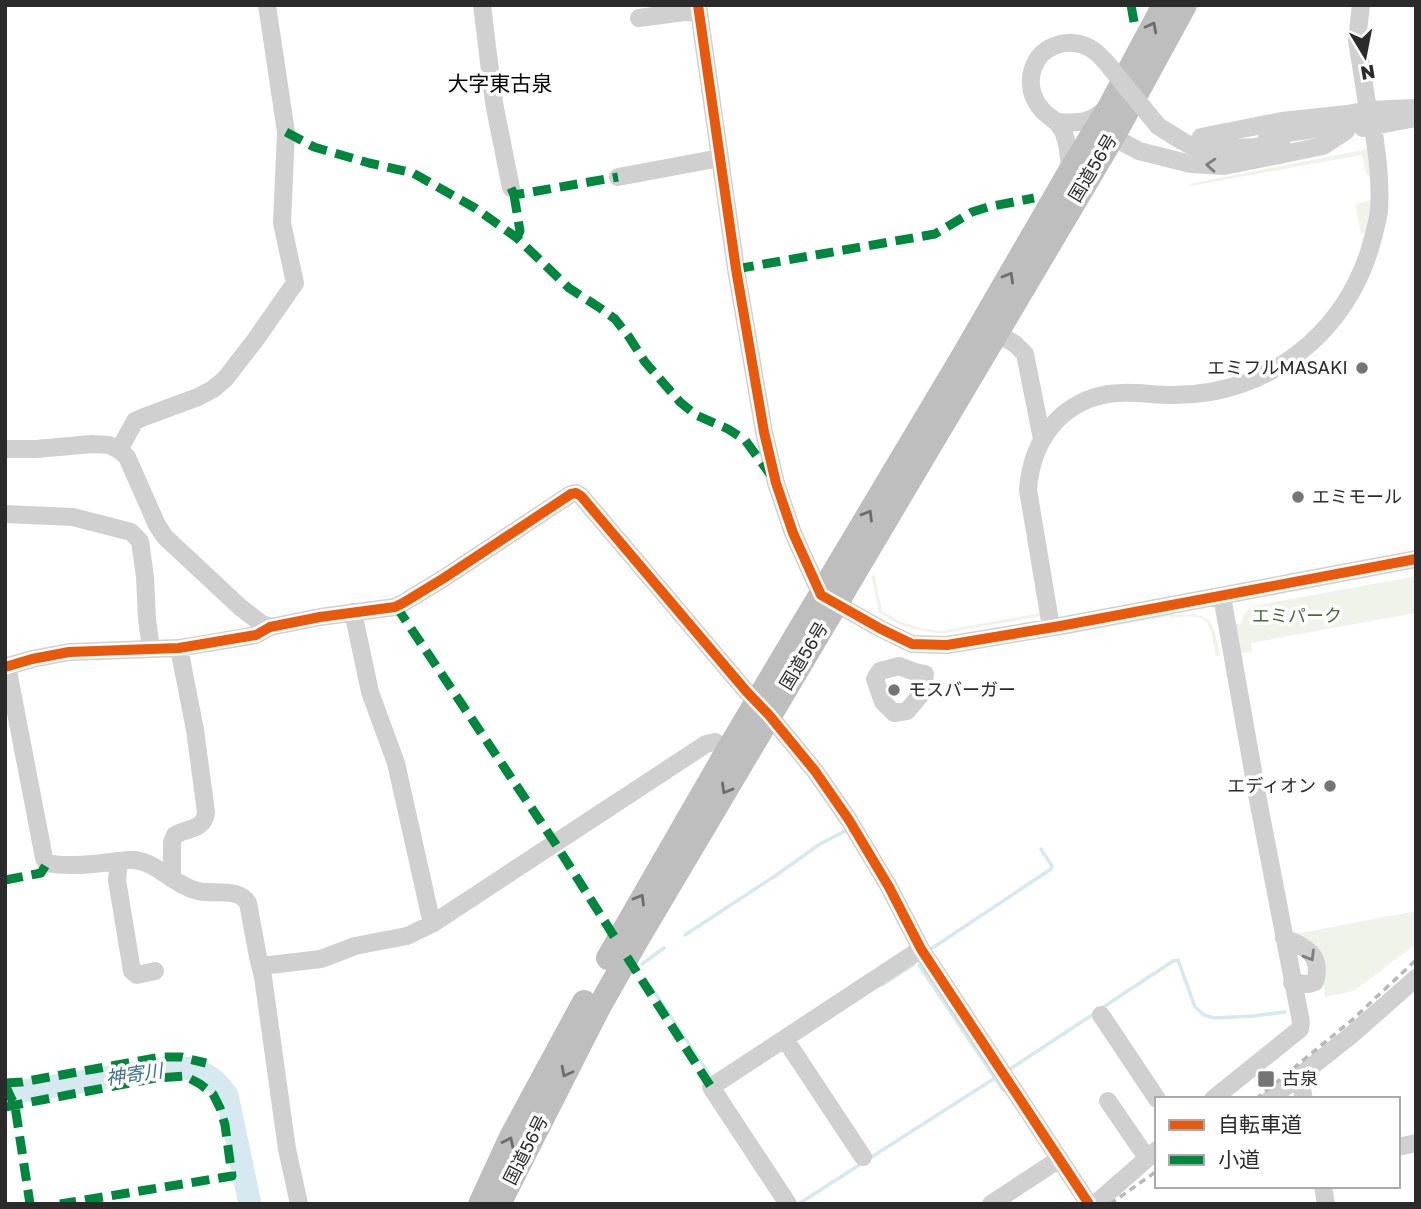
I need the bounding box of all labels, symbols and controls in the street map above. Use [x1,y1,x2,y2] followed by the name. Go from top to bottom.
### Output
[1330,21,1400,91] north arrow
[1144,22,1157,34] one-way arrow
[1359,61,1377,86] text: N
[448,70,553,96] district label: 大字東古泉
[1063,130,1121,205] street label: 国道56号
[1205,158,1216,173] one-way arrow
[1001,272,1014,284] one-way arrow
[1207,356,1348,378] place label: エミフルMASAKI
[1354,360,1370,376] marker: エミフルMASAKI
[1312,485,1402,507] place label: エミモール
[1290,489,1306,505] marker: エミモール
[860,509,873,522] one-way arrow
[1252,604,1342,626] park label: エミパーク
[774,618,832,693] street label: 国道56号
[908,678,1016,700] place label: モスバーガー
[886,682,902,698] marker: モスバーガー
[1227,774,1316,796] place label: エディオン
[1322,778,1338,794] marker: エディオン
[721,781,734,794] one-way arrow
[632,893,645,906] one-way arrow
[1302,949,1315,962] one-way arrow
[104,1058,166,1089] water label: 神寄川
[560,1065,574,1077] one-way arrow
[1282,1067,1318,1089] place label: 古泉
[1256,1069,1276,1089] marker: 古泉
[1155,1097,1400,1188] legend
[498,1111,552,1188] street label: 国道56号
[1218,1111,1302,1137] text: 自転車道
[501,1137,515,1149] one-way arrow
[1218,1146,1260,1172] text: 小道

